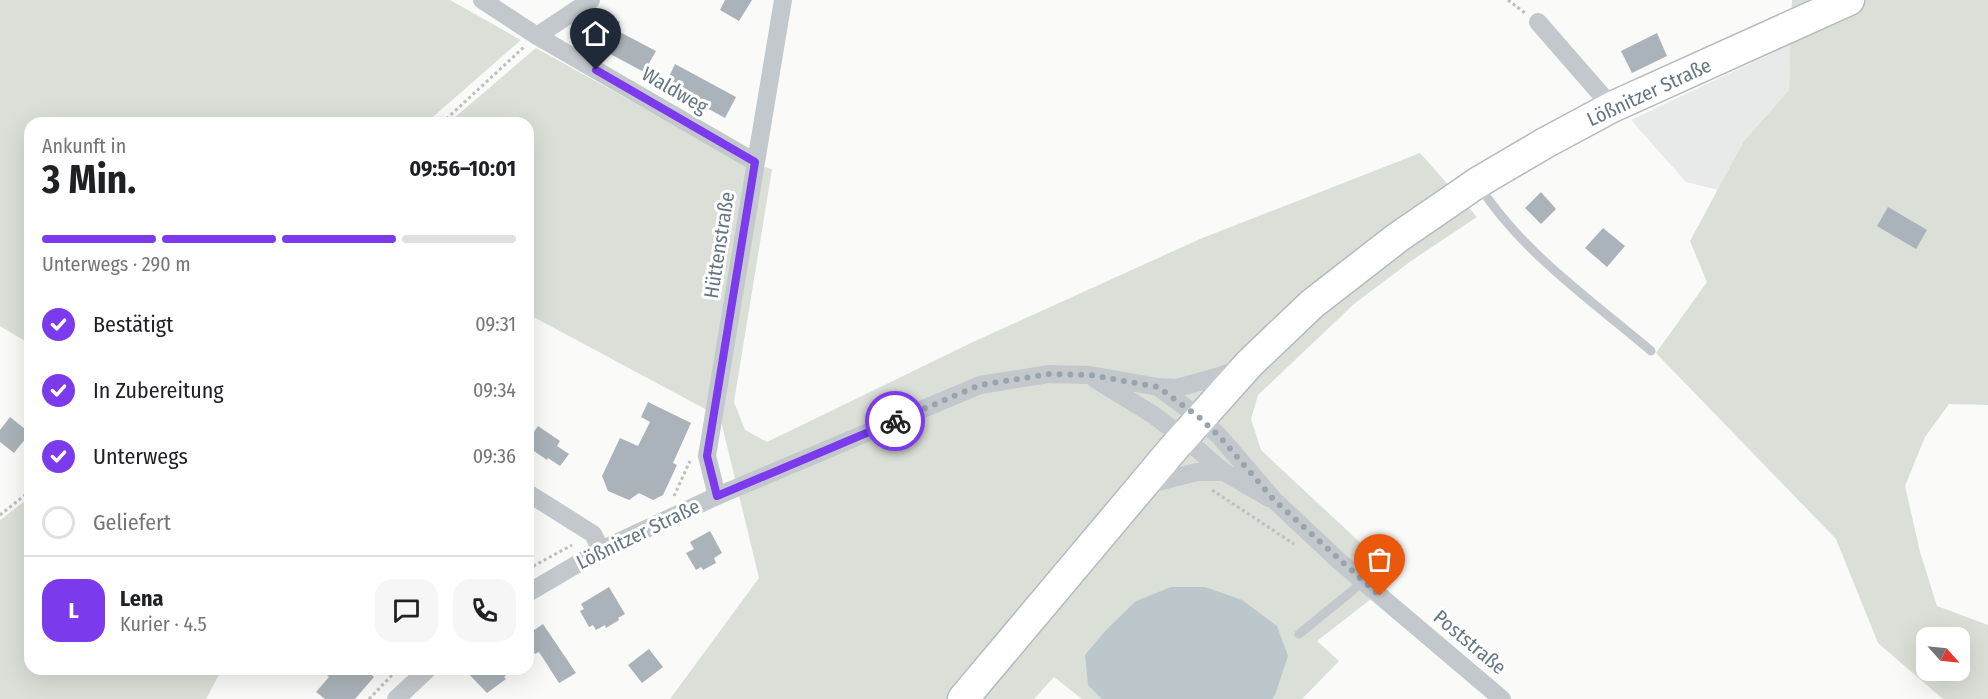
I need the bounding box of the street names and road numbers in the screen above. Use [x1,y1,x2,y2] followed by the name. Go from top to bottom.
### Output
[1583,53,1715,131] street label: Lößnitzer Straße
[638,62,713,119] street label: Waldweg
[699,190,739,300] street label: Hüttenstraße
[572,494,704,574] street label: Lößnitzer Straße
[1429,605,1511,679] street label: Poststraße

